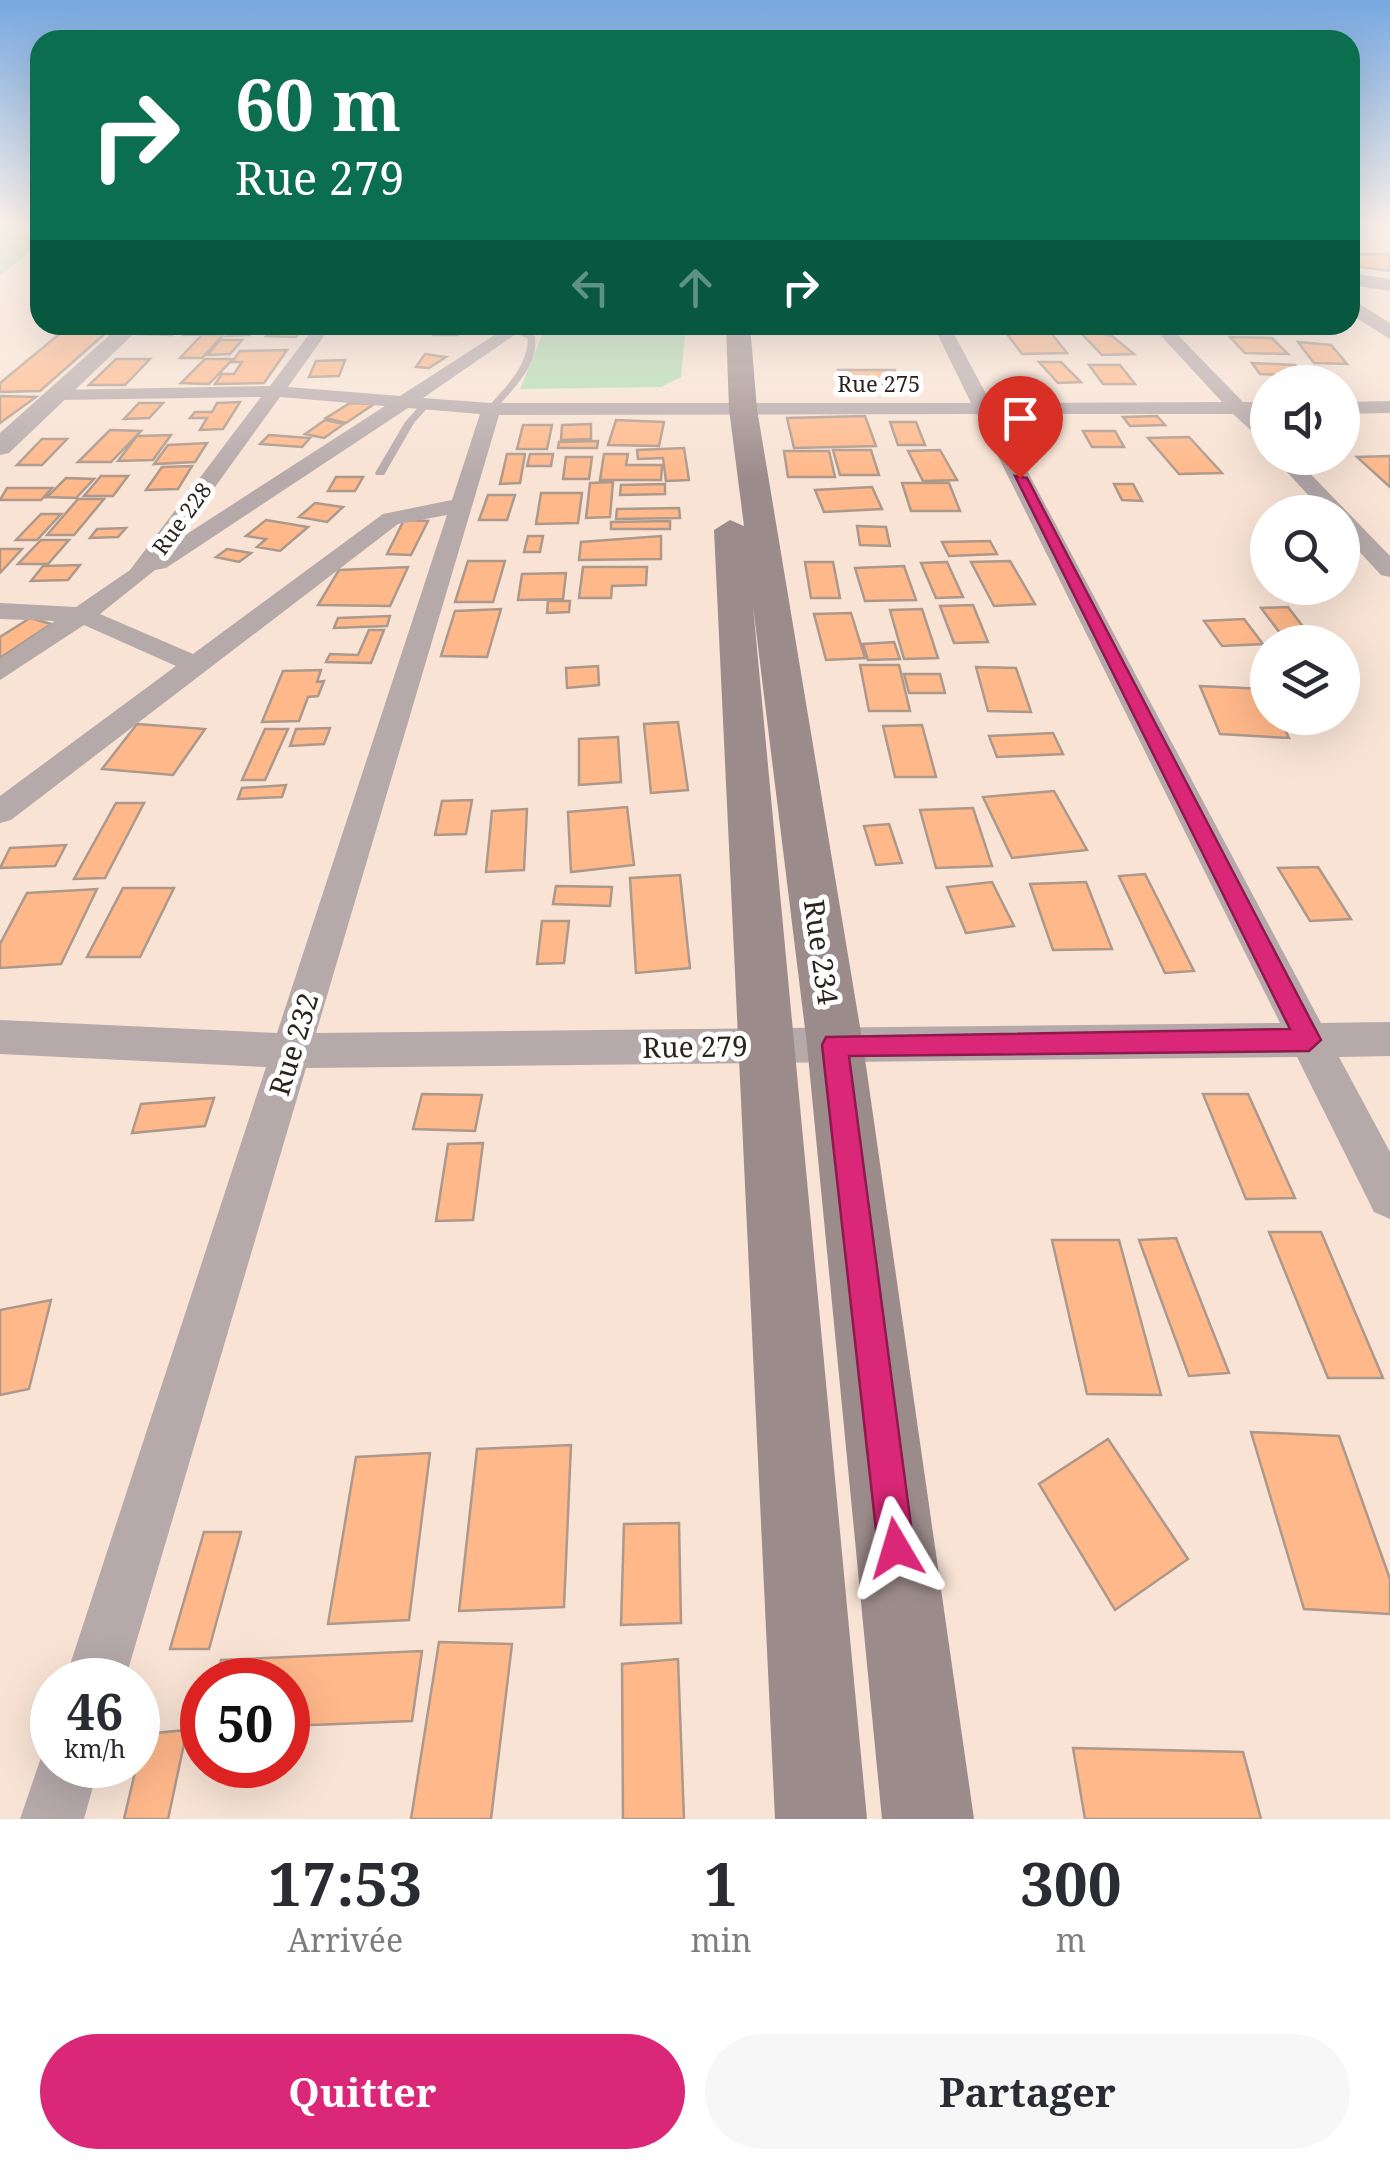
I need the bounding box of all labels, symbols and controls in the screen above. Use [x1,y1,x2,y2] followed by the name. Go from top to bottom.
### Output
[235,56,401,152] text: 60 m
[70,70,200,200] icon: right
[235,147,404,208] text: Rue 279
[563,260,618,315] icon: left
[668,260,723,315] icon: ahead
[773,260,828,315] icon: right
[1250,365,1360,735] map controls
[1250,365,1360,475] button: sound
[838,368,920,398] street label: Rue 275
[978,376,1063,479] pin
[993,391,1048,446] icon: arrive
[145,476,217,560] street label: Rue 228
[1250,495,1360,605] button: search
[1250,625,1360,735] button: layers
[796,897,848,1007] street label: Rue 234
[259,988,327,1100] street label: Rue 232
[642,1026,748,1066] street label: Rue 279
[844,1496,948,1600] position arrow
[180,1658,310,1788] speed limit sign: 50
[67,1677,123,1745] text: 46
[64,1731,126,1765] text: km/h
[268,1842,422,1924] text: 17:53
[704,1842,738,1924] text: 1
[1020,1842,1122,1924] text: 300
[287,1918,403,1961] text: Arrivée
[691,1918,752,1961] text: min
[1056,1918,1086,1961] text: m
[40,2034,685,2149] button: Quitter
[705,2034,1350,2149] button: Partager

